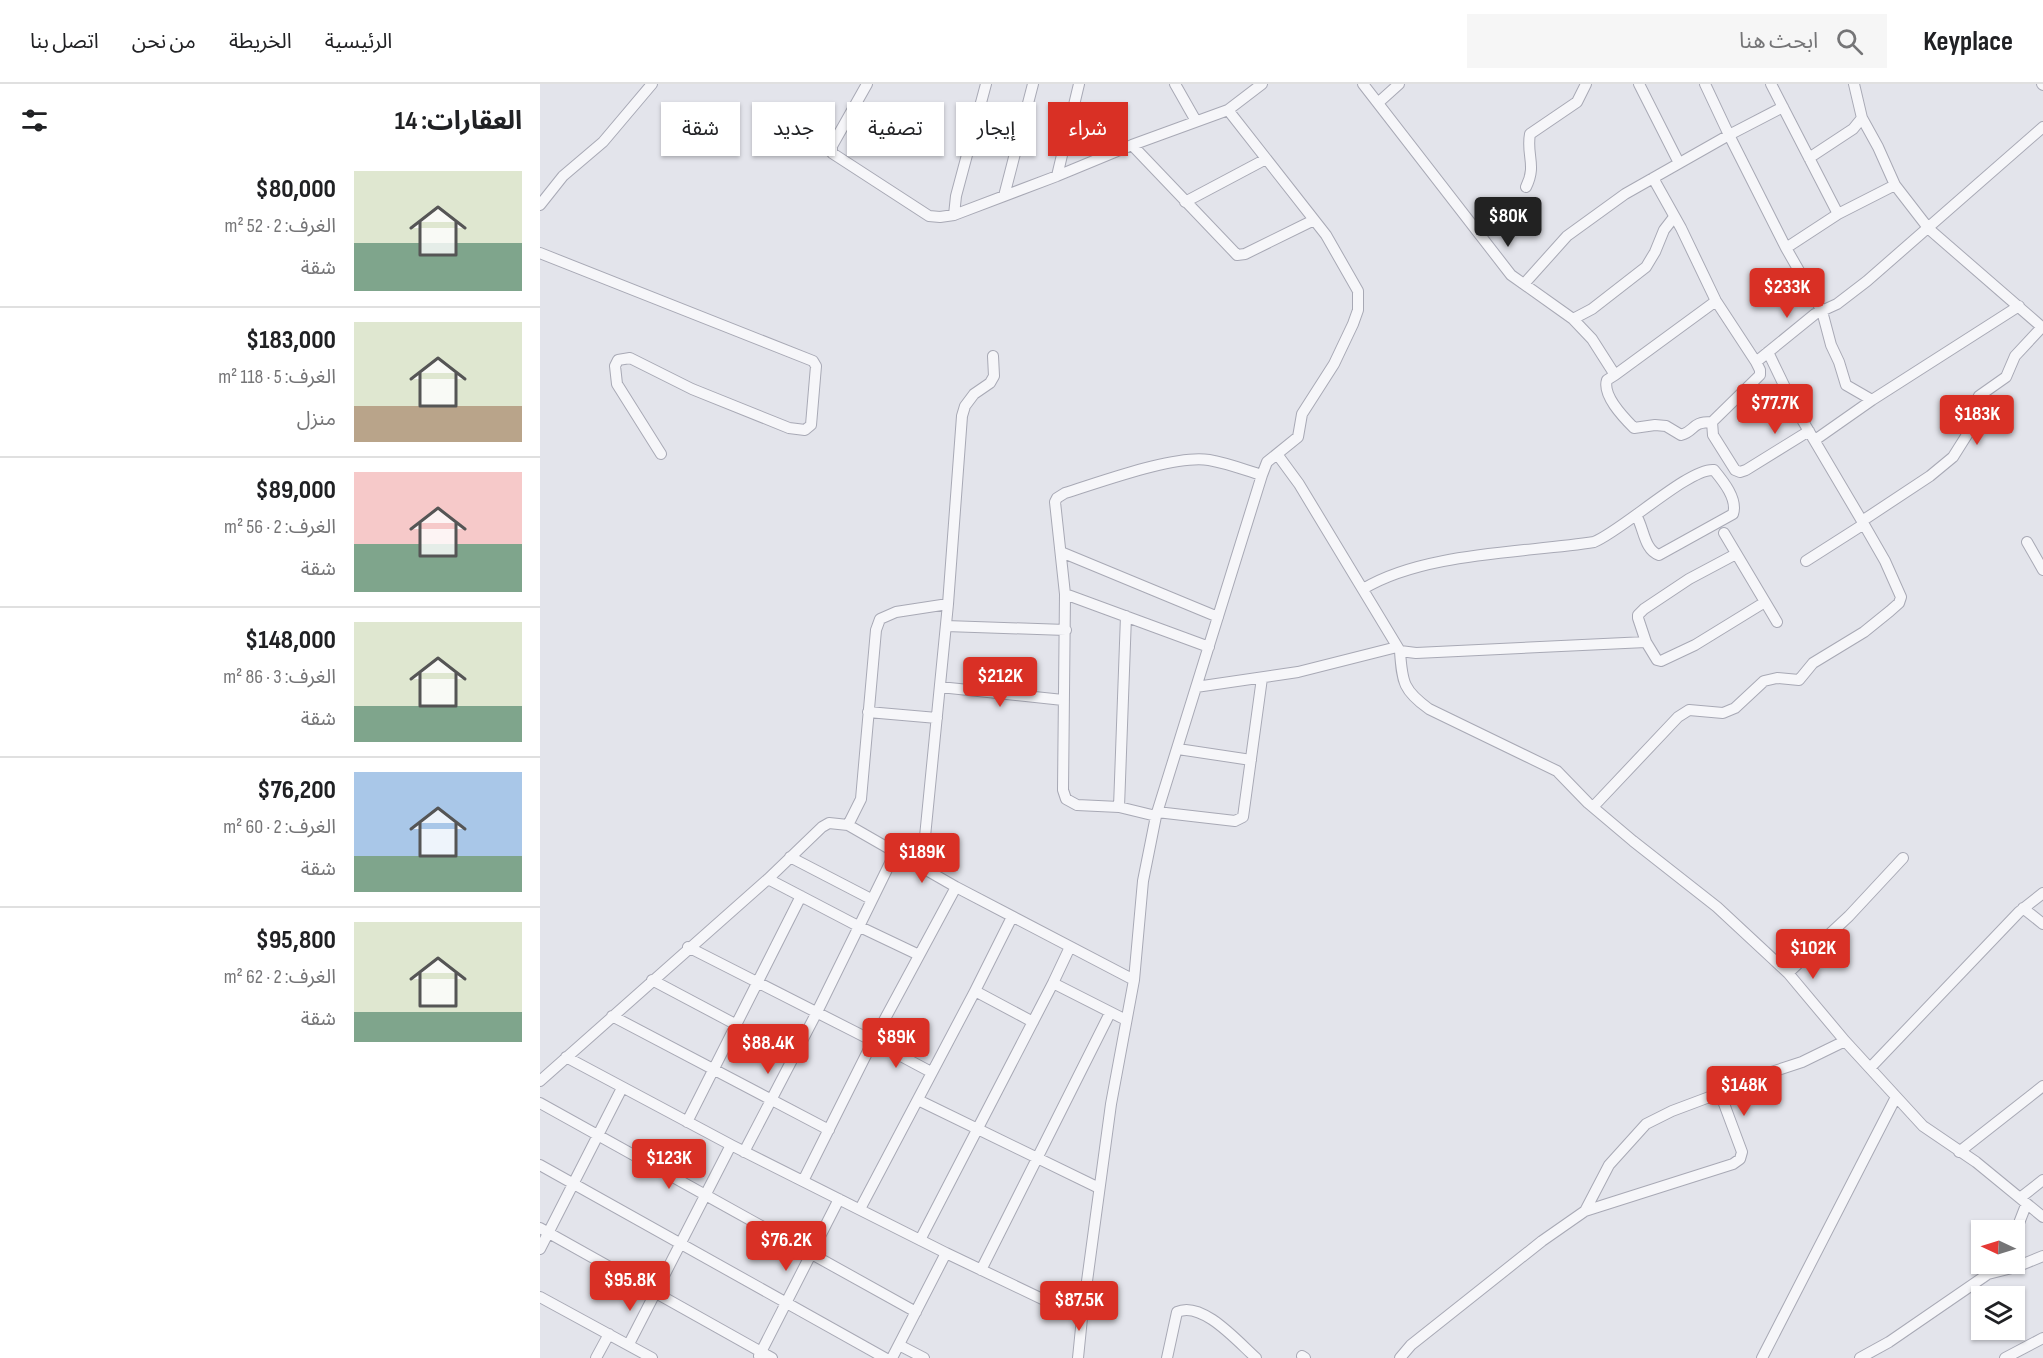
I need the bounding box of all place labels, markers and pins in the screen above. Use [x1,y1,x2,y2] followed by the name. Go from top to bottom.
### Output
[1472,197,1544,248] pin: $80K
[1745,268,1829,319] pin: $233K
[1726,384,1824,435] pin: $77.7K
[1935,395,2019,446] pin: $183K
[958,657,1042,708] pin: $212K
[880,833,964,884] pin: $189K
[1771,929,1855,980] pin: $102K
[860,1018,932,1069] pin: $89K
[719,1024,817,1075] pin: $88.4K
[1702,1066,1786,1117] pin: $148K
[627,1139,711,1190] pin: $123K
[737,1221,835,1272] pin: $76.2K
[581,1261,679,1312] pin: $95.8K
[1030,1281,1128,1332] pin: $87.5K

